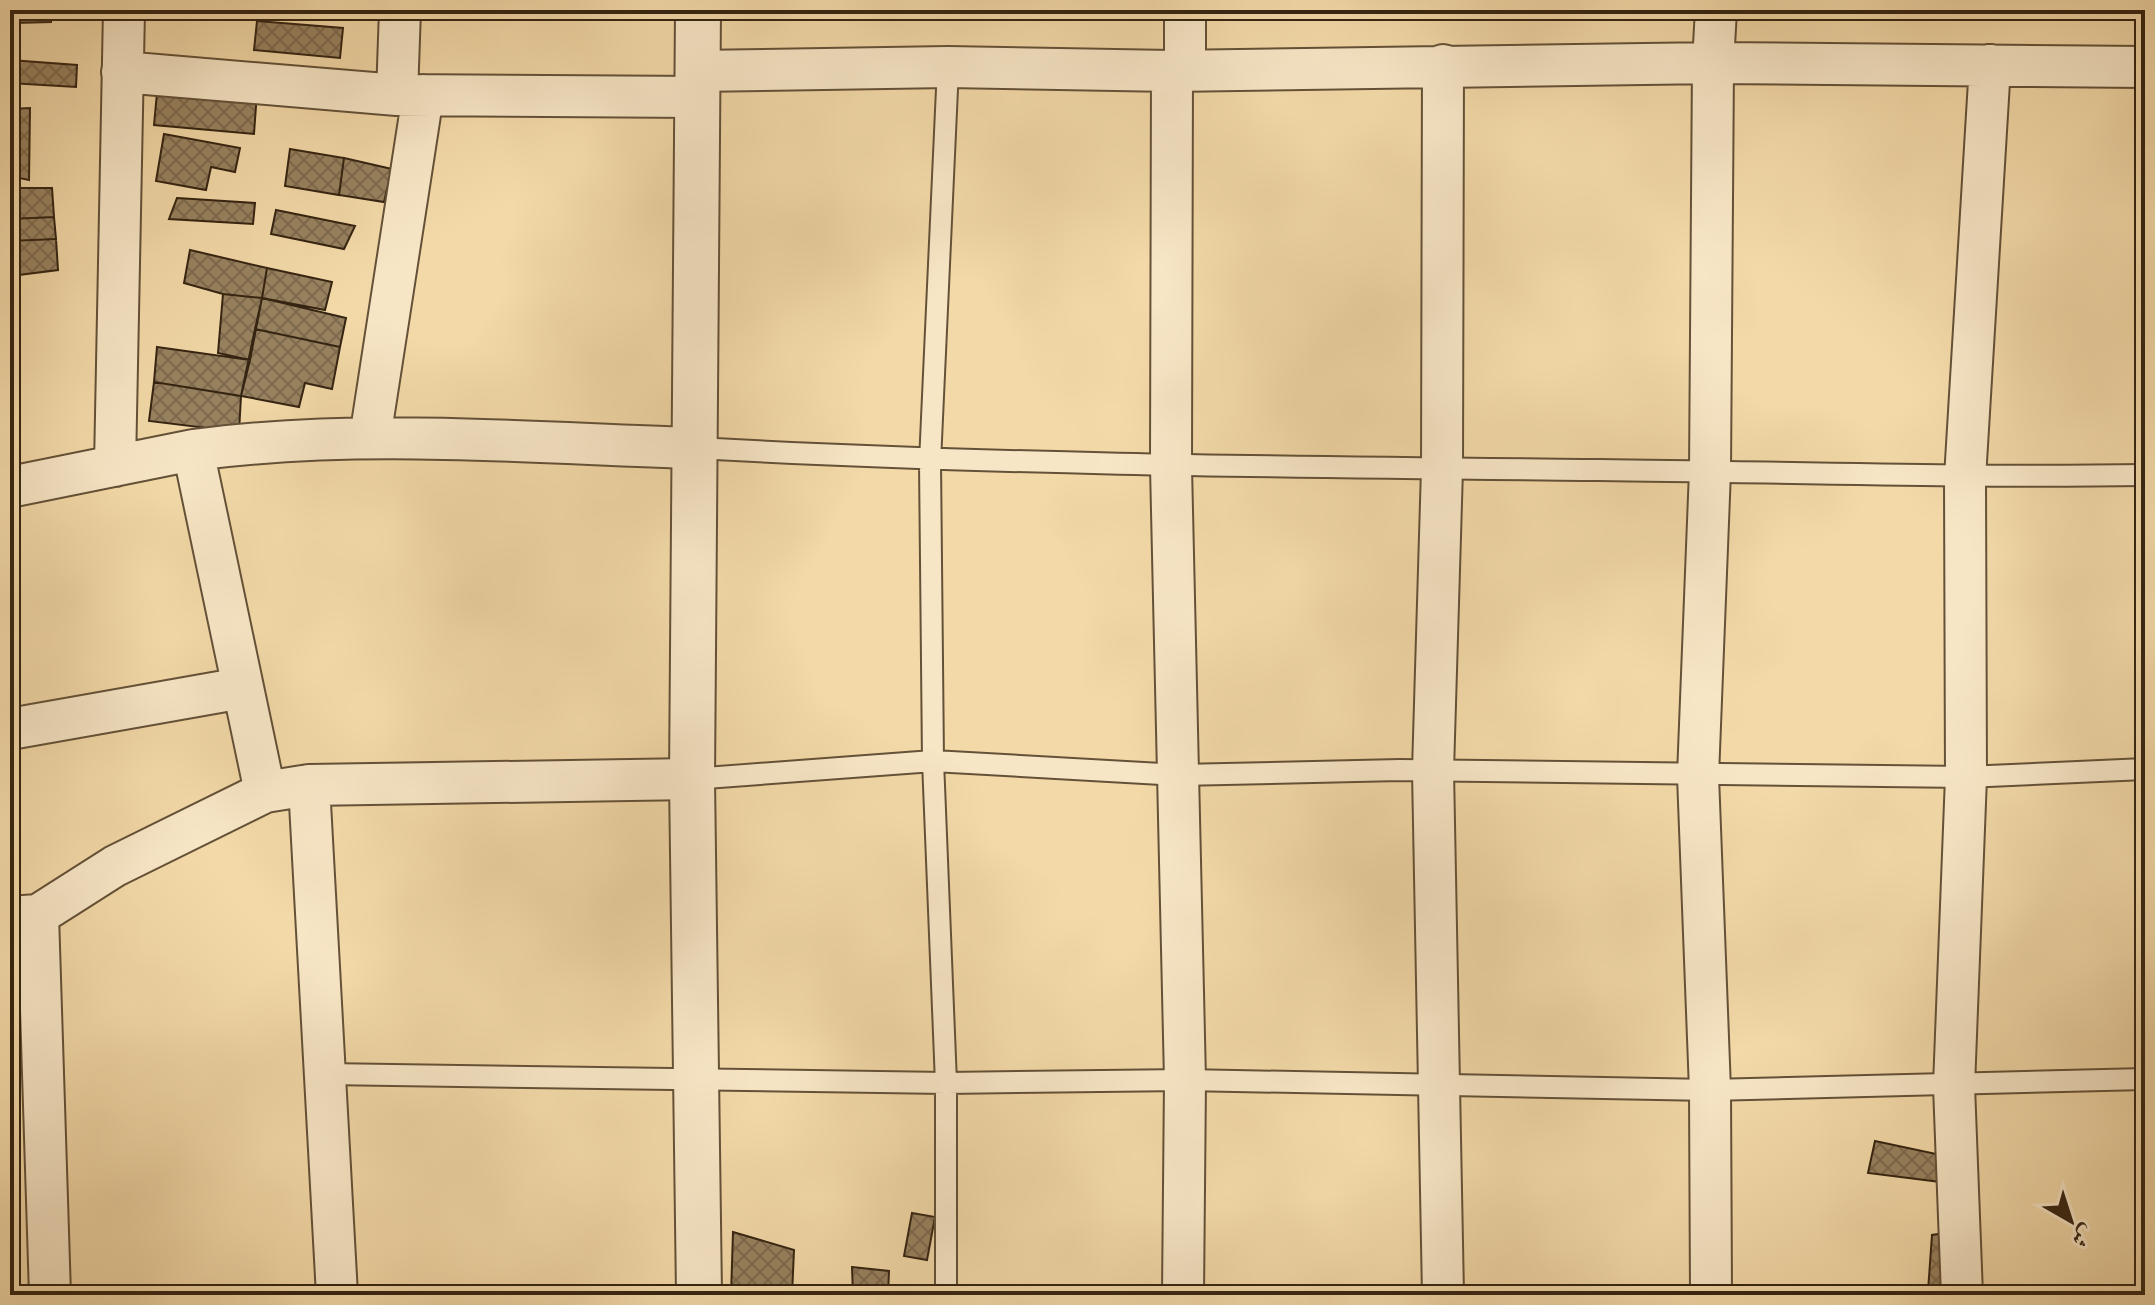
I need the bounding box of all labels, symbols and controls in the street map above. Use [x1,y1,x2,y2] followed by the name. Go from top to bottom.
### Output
[2031,1181,2111,1261] north arrow
[2066,1219,2100,1253] text: ش

